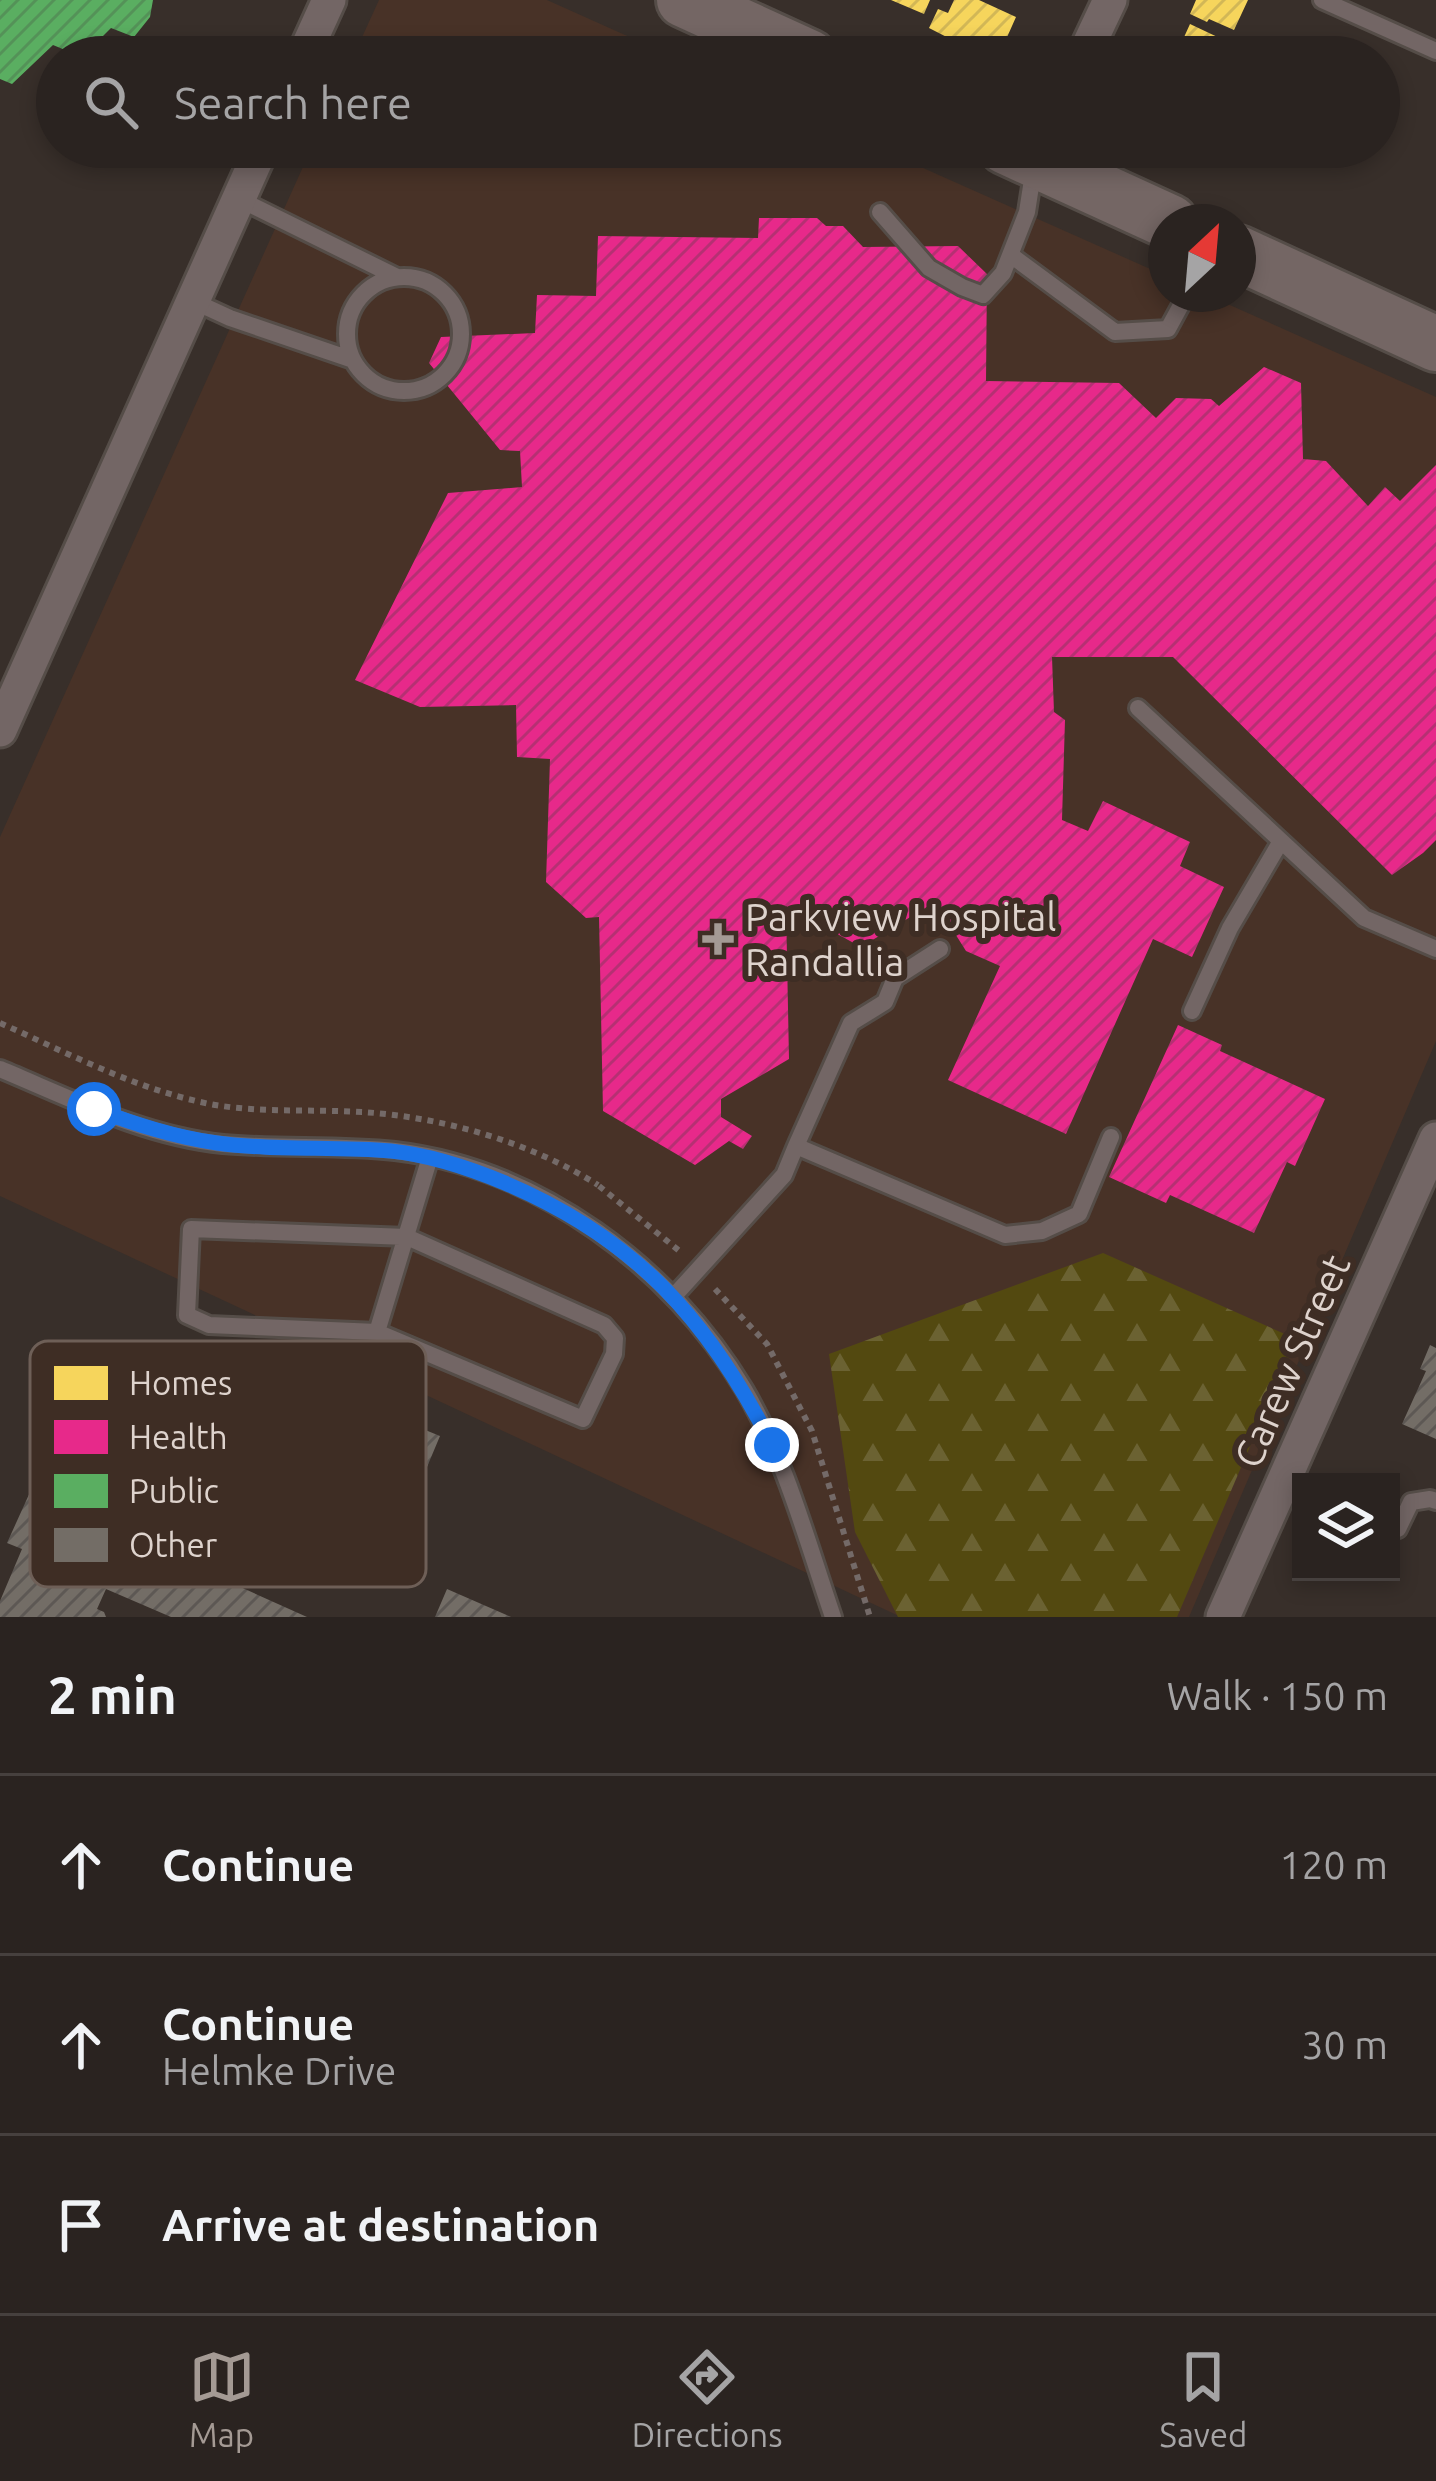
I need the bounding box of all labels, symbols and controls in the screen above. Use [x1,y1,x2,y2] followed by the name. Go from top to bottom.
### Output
[36,36,1400,168] search box
[78,69,144,135] icon: search
[174,77,412,128] text: Search here
[1148,204,1256,312] north arrow
[745,895,1057,983] place label: Parkview Hospital Randallia
[702,923,734,955] marker: Parkview Hospital Randallia
[67,1082,121,1136] route start
[1225,1248,1358,1474] street label: Carew Street
[30,1341,426,1587] legend
[129,1364,232,1401] text: Homes
[129,1418,228,1455] text: Health
[745,1418,799,1472] route end
[129,1472,219,1509] text: Public
[1292,1473,1400,1581] map controls
[1292,1473,1400,1581] button: layers
[129,1526,218,1563] text: Other
[48,1666,177,1724] text: 2 min
[1167,1674,1388,1717] text: Walk · 150 m
[48,1832,114,1898] icon: ahead
[162,1839,354,1890] text: Continue
[1279,1843,1388,1886] text: 120 m
[162,1998,354,2049] text: Continue
[48,2012,114,2078] icon: ahead
[1301,2023,1388,2066] text: 30 m
[162,2049,396,2092] text: Helmke Drive
[48,2192,114,2258] icon: arrive
[162,2199,599,2250] text: Arrive at destination
[189,2344,255,2453] tab: Map
[632,2344,782,2453] tab: Directions
[1160,2344,1247,2453] tab: Saved

